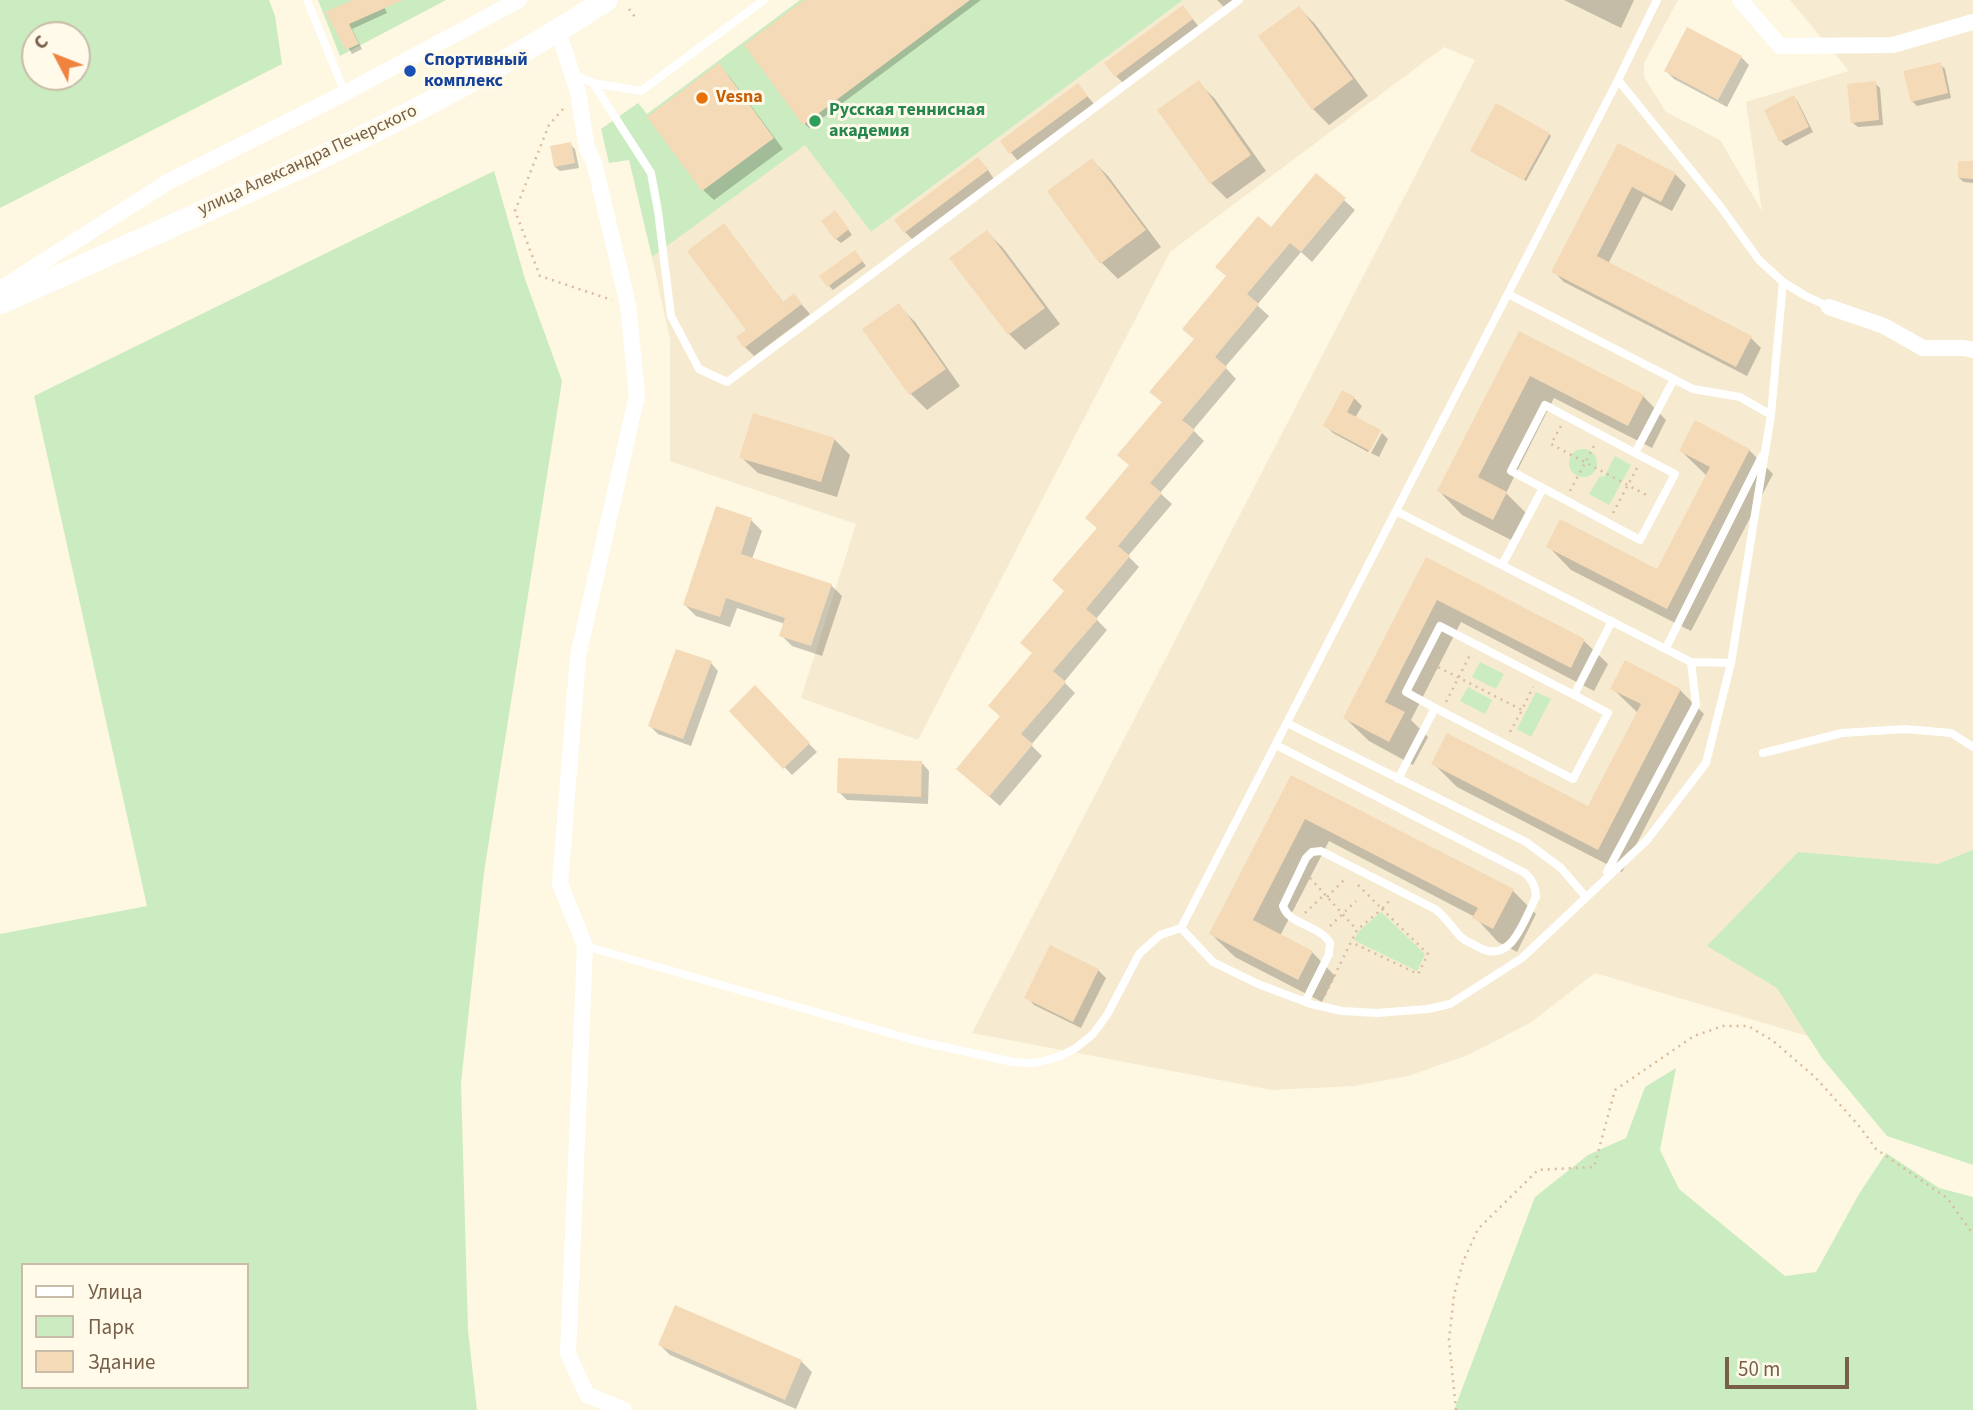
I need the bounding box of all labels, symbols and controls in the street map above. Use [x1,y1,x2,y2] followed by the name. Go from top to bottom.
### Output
[21,21,91,91] north arrow
[28,30,55,56] text: С
[424,50,528,92] place label: Спортивный комплекс
[402,63,418,79] marker: Спортивный комплекс
[716,87,763,109] place label: Vesna
[694,90,710,106] marker: Vesna
[829,100,985,142] place label: Русская теннисная академия
[195,101,421,221] street label: улица Александра Печерского
[807,113,823,129] marker: Русская теннисная академия
[21,1263,248,1389] legend
[88,1277,143,1307] text: Улица
[88,1312,134,1342] text: Парк
[1728,1344,1852,1388] scale bar
[88,1347,156,1377] text: Здание
[1738,1354,1780,1384] text: 50 m

